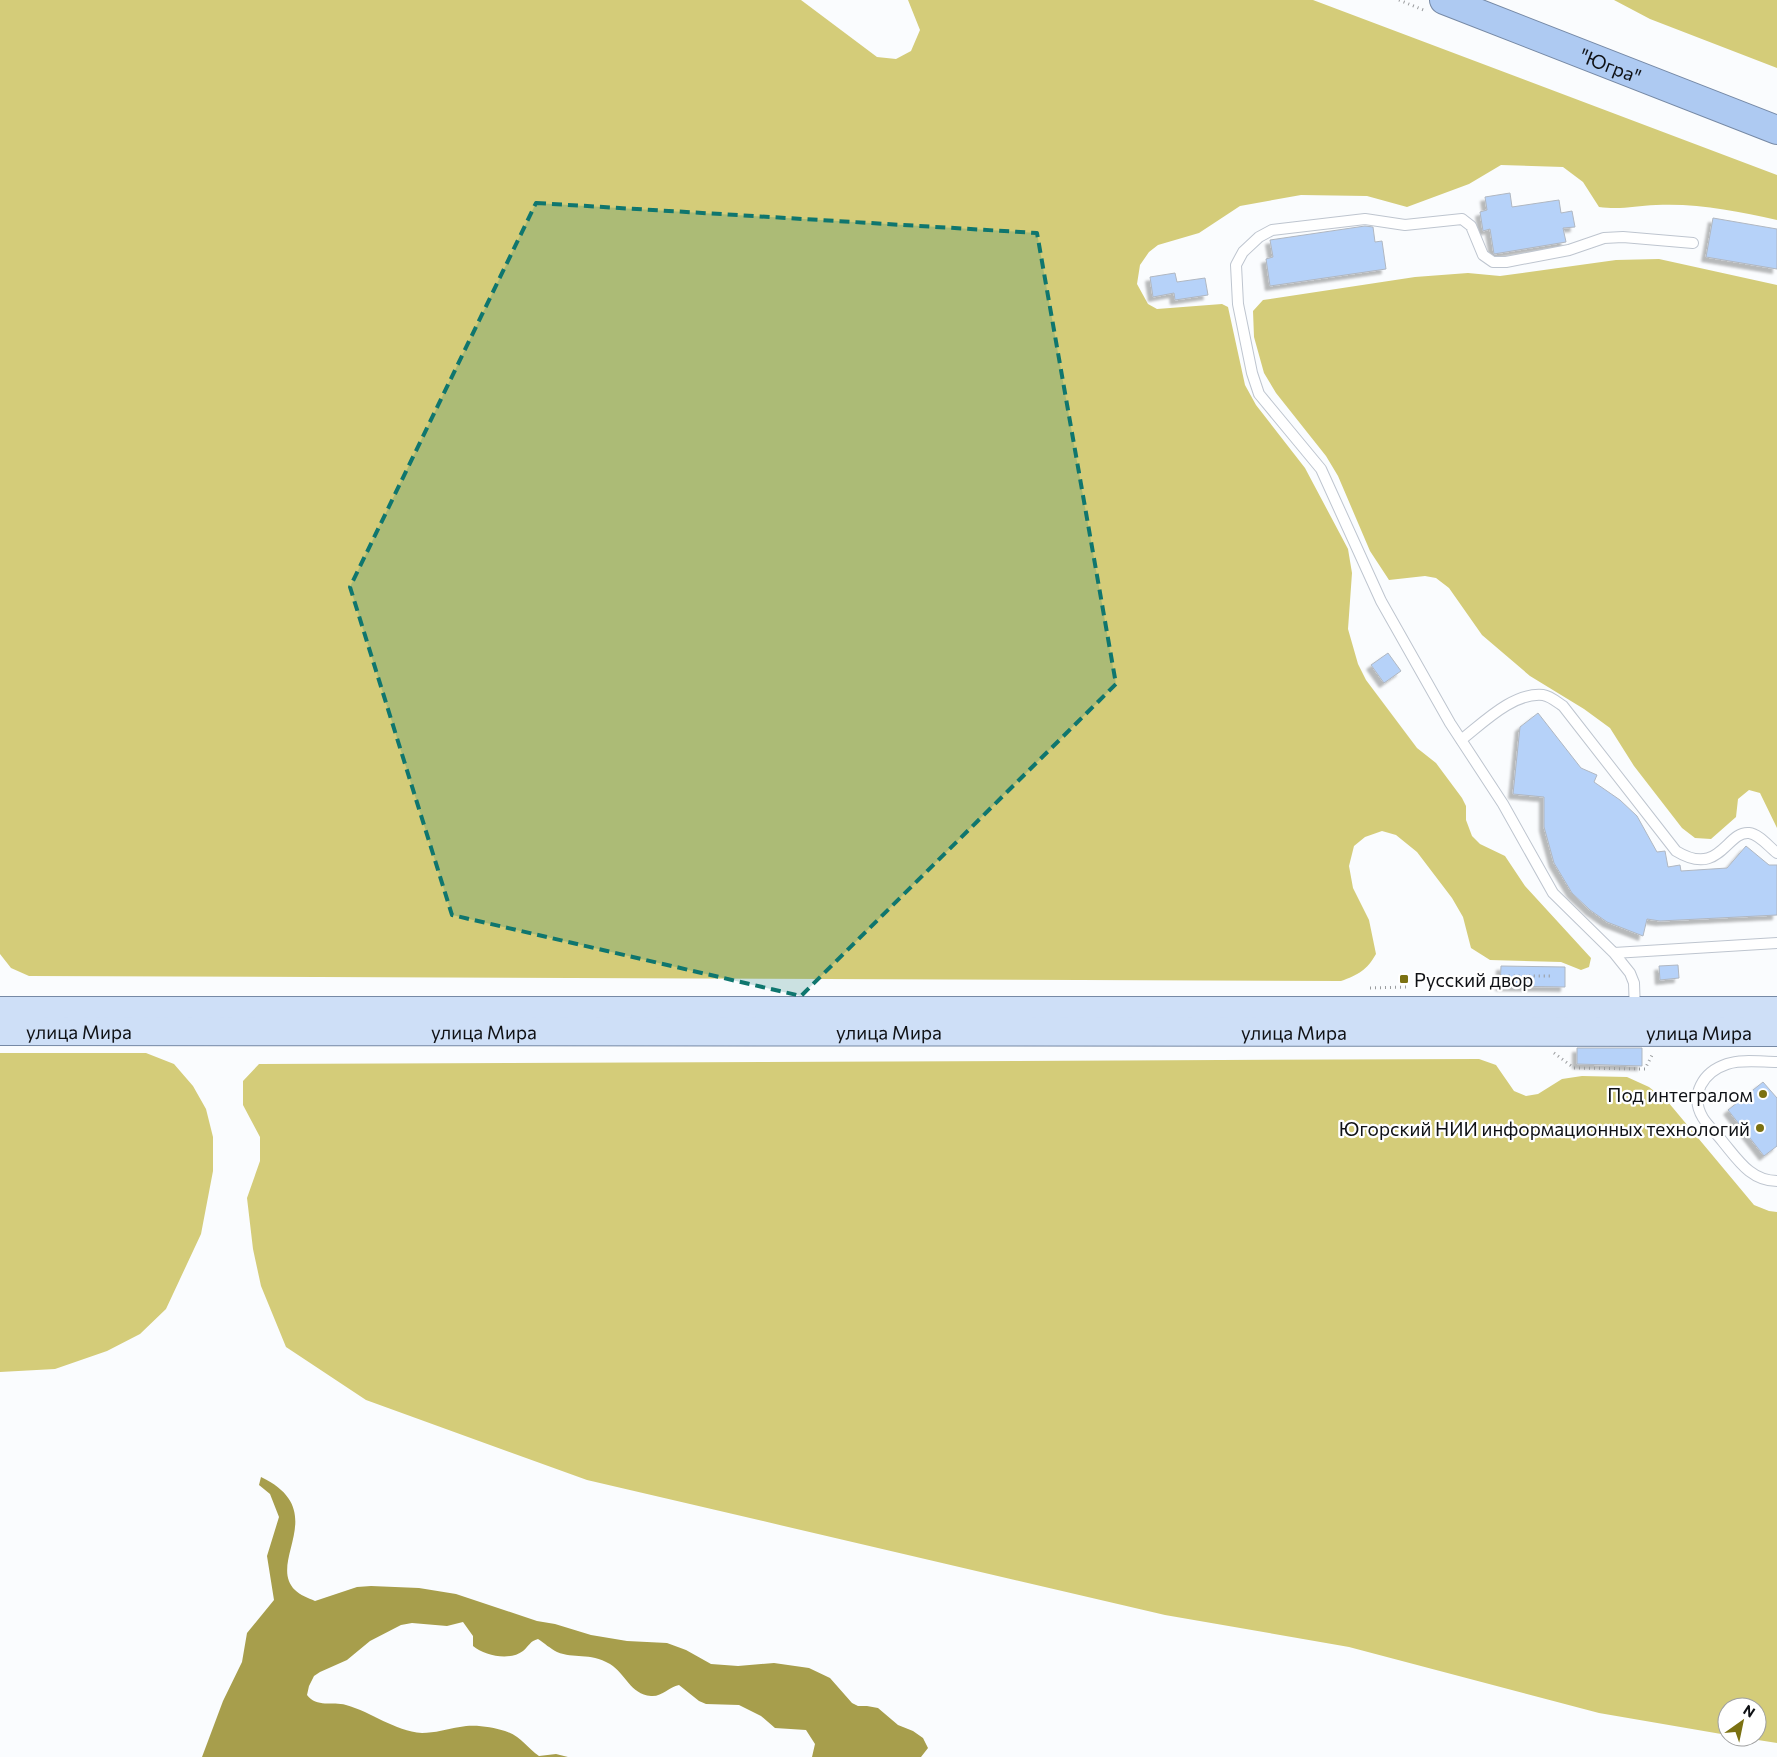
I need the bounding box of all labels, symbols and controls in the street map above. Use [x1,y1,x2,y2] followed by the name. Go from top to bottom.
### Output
[1577,43,1645,87] street label: "Югра"
[1414,968,1533,991] place label: Русский двор
[1398,973,1410,985] marker: Русский двор
[26,1020,132,1043] street label: улица Мира
[431,1020,537,1043] street label: улица Мира
[836,1020,942,1043] street label: улица Мира
[1241,1020,1347,1043] street label: улица Мира
[1646,1020,1752,1043] street label: улица Мира
[1607,1083,1753,1106] place label: Под интегралом
[1757,1088,1769,1100] marker: Под интегралом
[1339,1117,1750,1140] place label: Югорский НИИ информационных технологий
[1754,1122,1766,1134] marker: Югорский НИИ информационных технологий
[1717,1697,1767,1747] north arrow
[1740,1701,1758,1721] text: N

